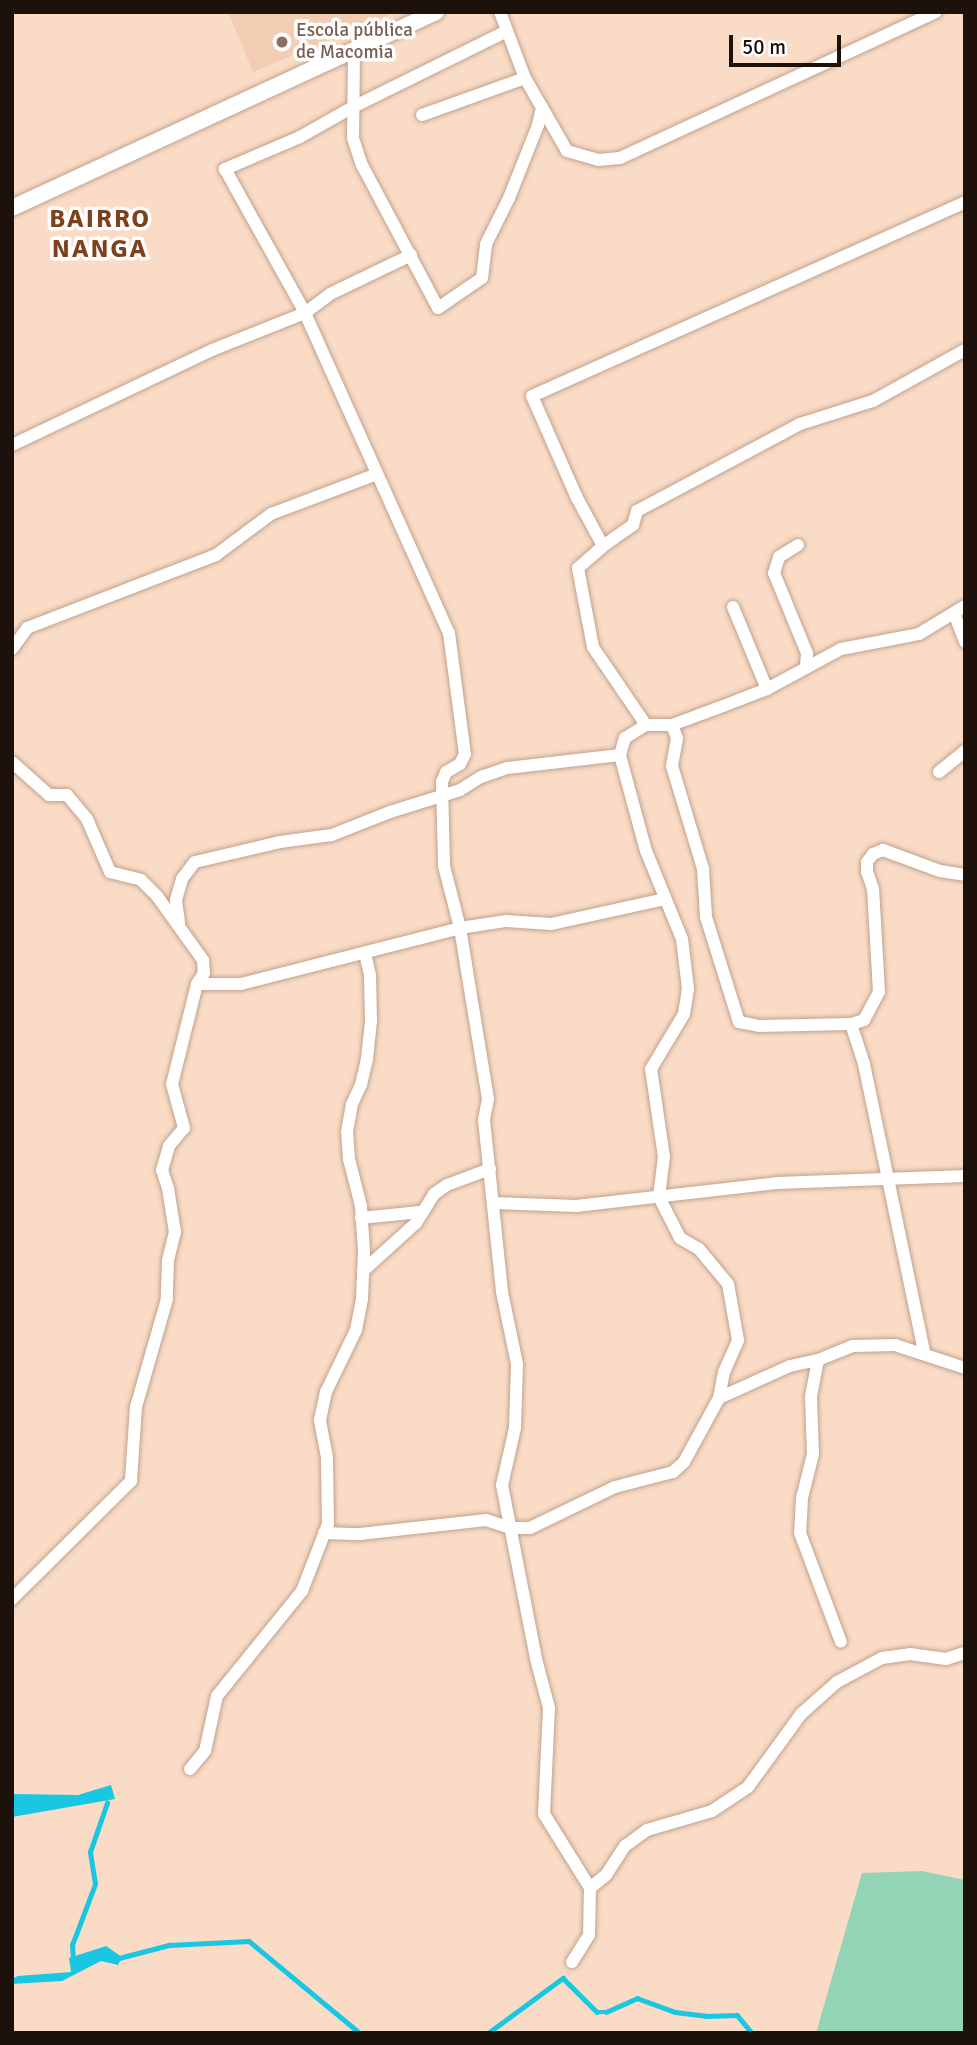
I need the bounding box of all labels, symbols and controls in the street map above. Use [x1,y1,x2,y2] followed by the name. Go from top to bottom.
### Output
[296,20,413,64] place label: Escola pública de Macomia
[732,21,844,65] scale bar
[274,34,290,50] marker: Escola pública de Macomia
[742,34,786,60] text: 50 m
[50,204,150,266] district label: BAIRRO NANGA

